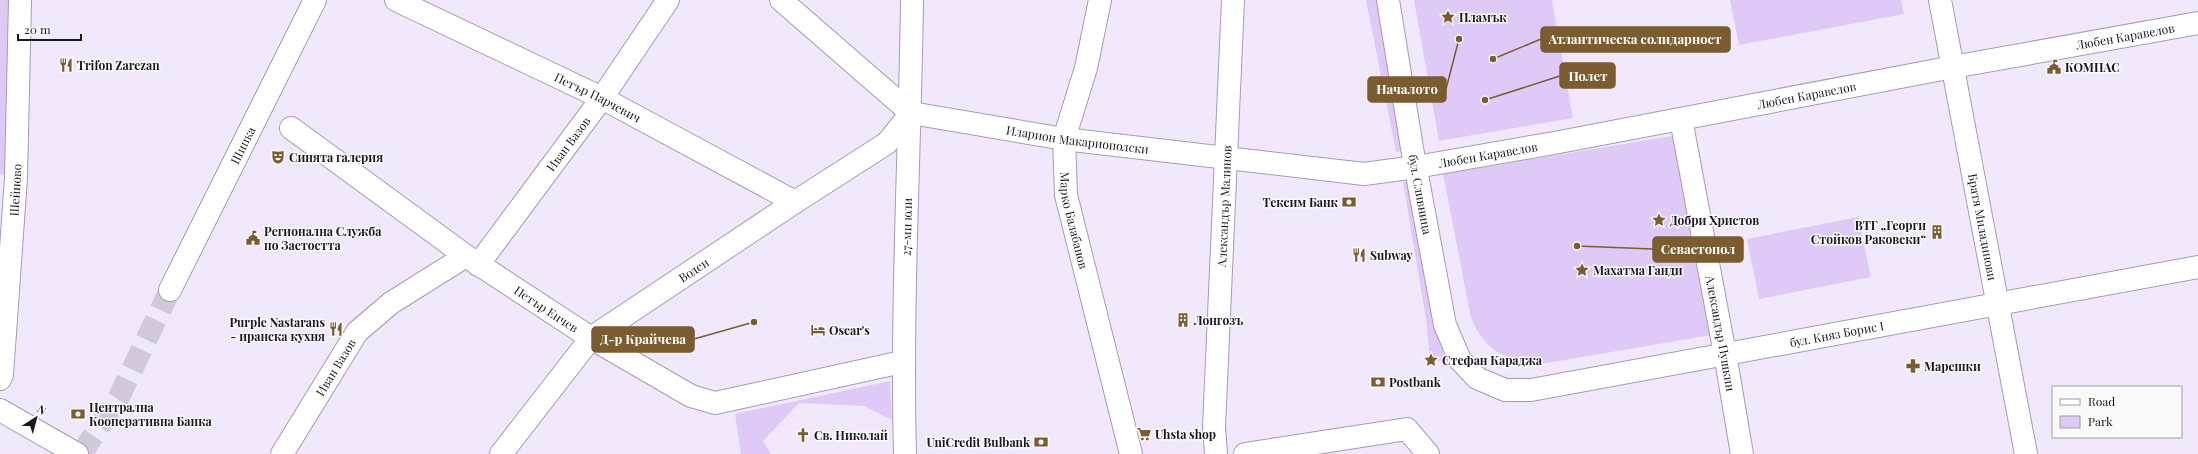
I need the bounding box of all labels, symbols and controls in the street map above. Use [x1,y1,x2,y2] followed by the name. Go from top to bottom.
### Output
[1440,9,1456,25] place icon: Пламък
[1459,9,1507,25] place label: Пламък
[18,16,81,42] scale bar
[2073,19,2176,53] street label: Любен Каравелов
[24,21,51,37] text: 20 m
[1541,27,1730,52] callout: Атлантическа солидарност
[1547,30,1722,47] text: Атлантическа солидарност
[58,57,74,73] restaurant icon: Trifon Zarezan
[77,57,160,73] place label: Trifon Zarezan
[2046,59,2062,75] public building icon: КОМПАС
[2065,59,2120,75] place label: КОМПАС
[1560,63,1615,88] callout: Полет
[1568,67,1608,84] text: Полет
[552,69,644,126] street label: Петър Парчевич
[1368,77,1446,102] callout: Началото
[1755,78,1858,112] street label: Любен Каравелов
[1376,80,1438,97] text: Началото
[542,113,594,174] street label: Иван Вазов
[1005,121,1150,157] street label: Иларион Макариополски
[226,124,259,166] street label: Шипка
[1436,138,1539,171] street label: Любен Каравелов
[1213,145,1235,268] street label: Александър Малинов
[270,149,286,165] theatre icon: Синята галерия
[289,149,383,165] place label: Синята галерия
[1405,153,1436,236] street label: бул. Сливница
[5,163,24,217] street label: Шейново
[1057,172,1092,271] street label: Марко Балабанов
[1965,172,2001,282] street label: Братя Миладинови
[1263,194,1339,210] place label: Тексим Банк
[1341,194,1357,210] bank icon: Тексим Банк
[898,197,915,256] street label: 27-ми юли
[1651,212,1667,228] place icon: Добри Христов
[1670,212,1759,228] place label: Добри Христов
[1811,217,1926,247] place label: ВТГ „Георги Стойков Раковски“
[264,223,382,253] place label: Pегионална Cлужба по Заетостта
[1929,224,1945,240] building icon: ВТГ „Георги Стойков Раковски“
[245,230,261,246] public building icon: Pегионална Cлужба по Заетостта
[1653,237,1743,262] callout: Севастопол
[1661,240,1735,257] text: Севастопол
[1351,247,1367,263] restaurant icon: Subway
[1370,247,1414,263] place label: Subway
[675,254,712,285] street label: Воден
[1574,262,1590,278] place icon: Махатма Ганди
[1593,262,1683,278] place label: Махатма Ганди
[1702,273,1739,392] street label: Александър Пушкин
[511,282,582,336] street label: Петър Енчев
[1175,312,1191,328] building icon: Лонгозъ
[1193,312,1244,328] place label: Лонгозъ
[229,314,325,344] place label: Purple Nastarans - иранска кухня
[1788,317,1885,350] street label: бул. Княз Борис I
[328,321,344,337] restaurant icon: Purple Nastarans - иранска кухня
[810,322,826,338] hotel icon: Oscar's
[829,322,870,338] place label: Oscar's
[592,327,694,352] callout: Д-р Крайчева
[600,330,686,347] text: Д-р Крайчева
[312,335,359,399] street label: Иван Вазов
[1423,352,1439,368] place icon: Стефан Караджа
[1442,352,1543,368] place label: Стефан Караджа
[1905,358,1921,374] pharmacy icon: Марешки
[1924,358,1981,374] place label: Марешки
[1370,374,1386,390] bank icon: Postbank
[1389,374,1442,390] place label: Postbank
[2052,386,2182,438] legend
[2088,393,2115,409] text: Road
[16,398,56,438] north arrow
[89,399,213,429] place label: Централна Кооперативна Банка
[35,401,50,418] text: N
[70,406,86,422] bank icon: Централна Кооперативна Банка
[2088,413,2113,429] text: Park
[1136,426,1152,442] supermarket icon: Uhsta shop
[1155,426,1216,442] place label: Uhsta shop
[795,427,811,443] church icon: Св. Николай
[814,427,888,443] place label: Св. Николай
[926,434,1031,450] place label: UniCredit Bulbank
[1033,434,1049,450] bank icon: UniCredit Bulbank

